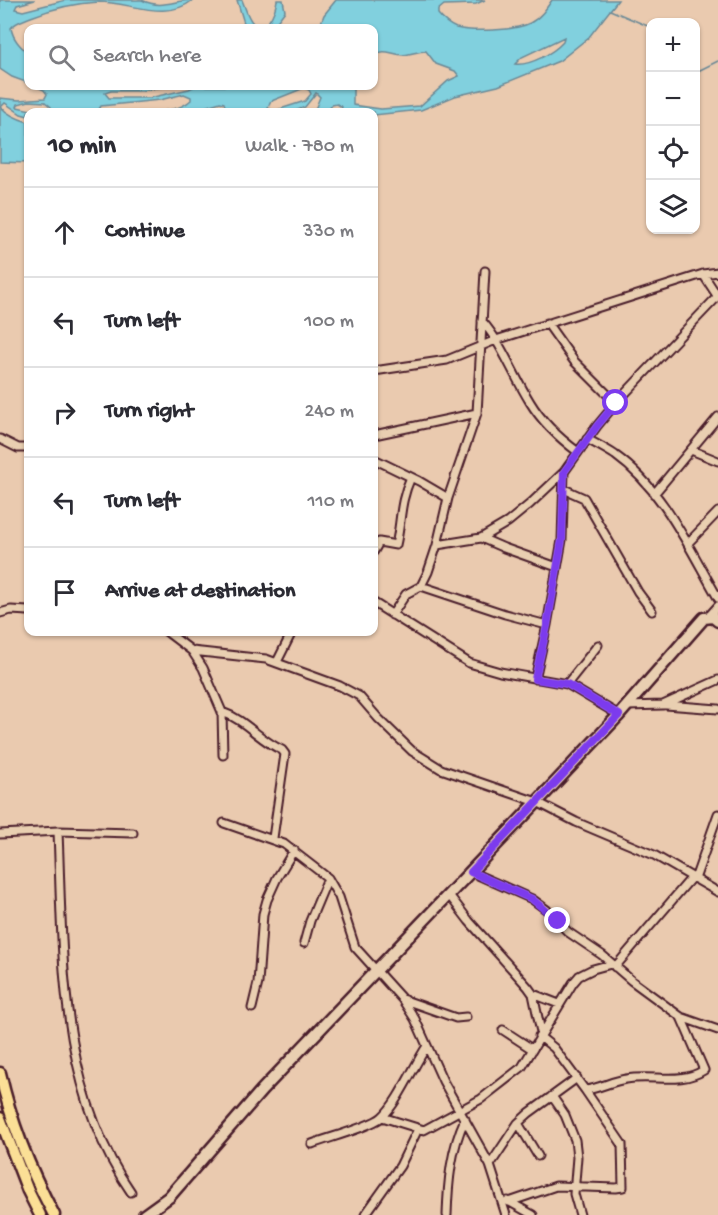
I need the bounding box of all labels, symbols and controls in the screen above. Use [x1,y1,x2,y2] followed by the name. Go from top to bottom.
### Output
[646,18,700,234] map controls
[646,18,700,72] button: +
[24,24,378,90] search box
[45,41,78,74] icon: search
[93,44,201,70] text: Search here
[646,72,700,126] button: −
[646,126,700,180] button: locate
[48,132,116,163] text: 10 min
[245,136,354,159] text: Walk · 780 m
[646,180,700,234] button: layers
[48,216,81,249] icon: ahead
[105,219,185,245] text: Continue
[303,221,354,244] text: 330 m
[48,306,81,339] icon: left
[105,309,179,335] text: Turn left
[304,311,354,334] text: 100 m
[602,389,628,415] route start
[48,396,81,429] icon: right
[105,399,193,425] text: Turn right
[304,401,354,424] text: 240 m
[48,486,81,519] icon: left
[105,489,179,515] text: Turn left
[308,491,354,514] text: 110 m
[48,576,81,609] icon: arrive
[105,579,295,605] text: Arrive at destination
[544,907,570,933] route end

